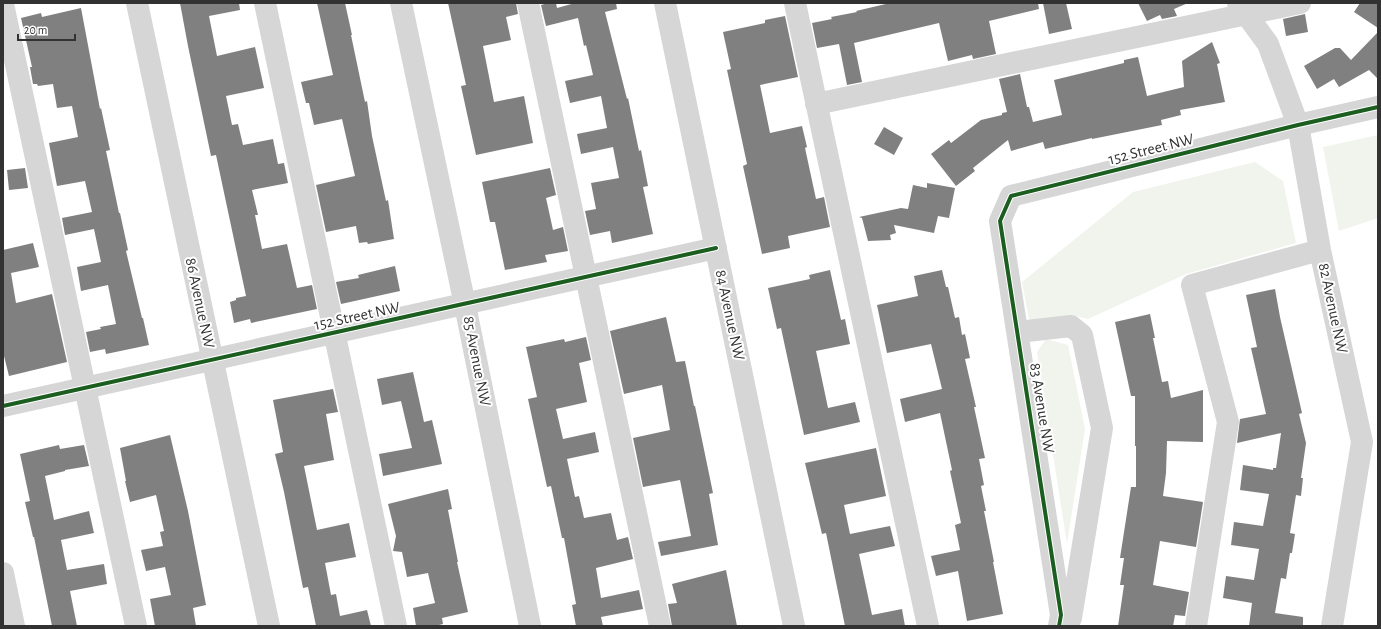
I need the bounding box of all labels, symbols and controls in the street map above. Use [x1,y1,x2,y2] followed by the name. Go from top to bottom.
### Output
[18,16,75,42] scale bar
[24,24,47,36] text: 20 m
[1107,131,1196,167] street label: 152 Street NW
[183,256,218,350] street label: 86 Avenue NW
[1316,261,1351,355] street label: 82 Avenue NW
[713,268,748,362] street label: 84 Avenue NW
[313,299,402,333] street label: 152 Street NW
[460,315,494,408] street label: 85 Avenue NW
[1027,362,1057,455] street label: 83 Avenue NW

